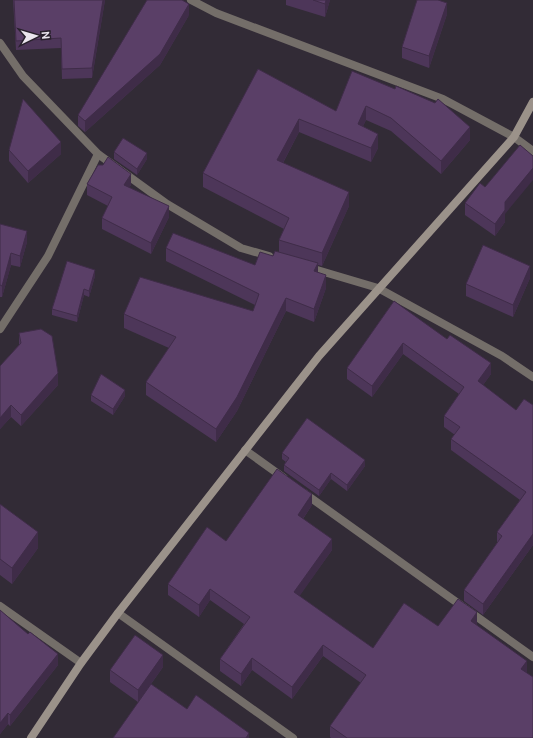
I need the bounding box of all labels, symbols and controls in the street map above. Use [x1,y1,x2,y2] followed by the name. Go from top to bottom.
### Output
[16,16,56,56] north arrow
[40,31,52,40] text: N

